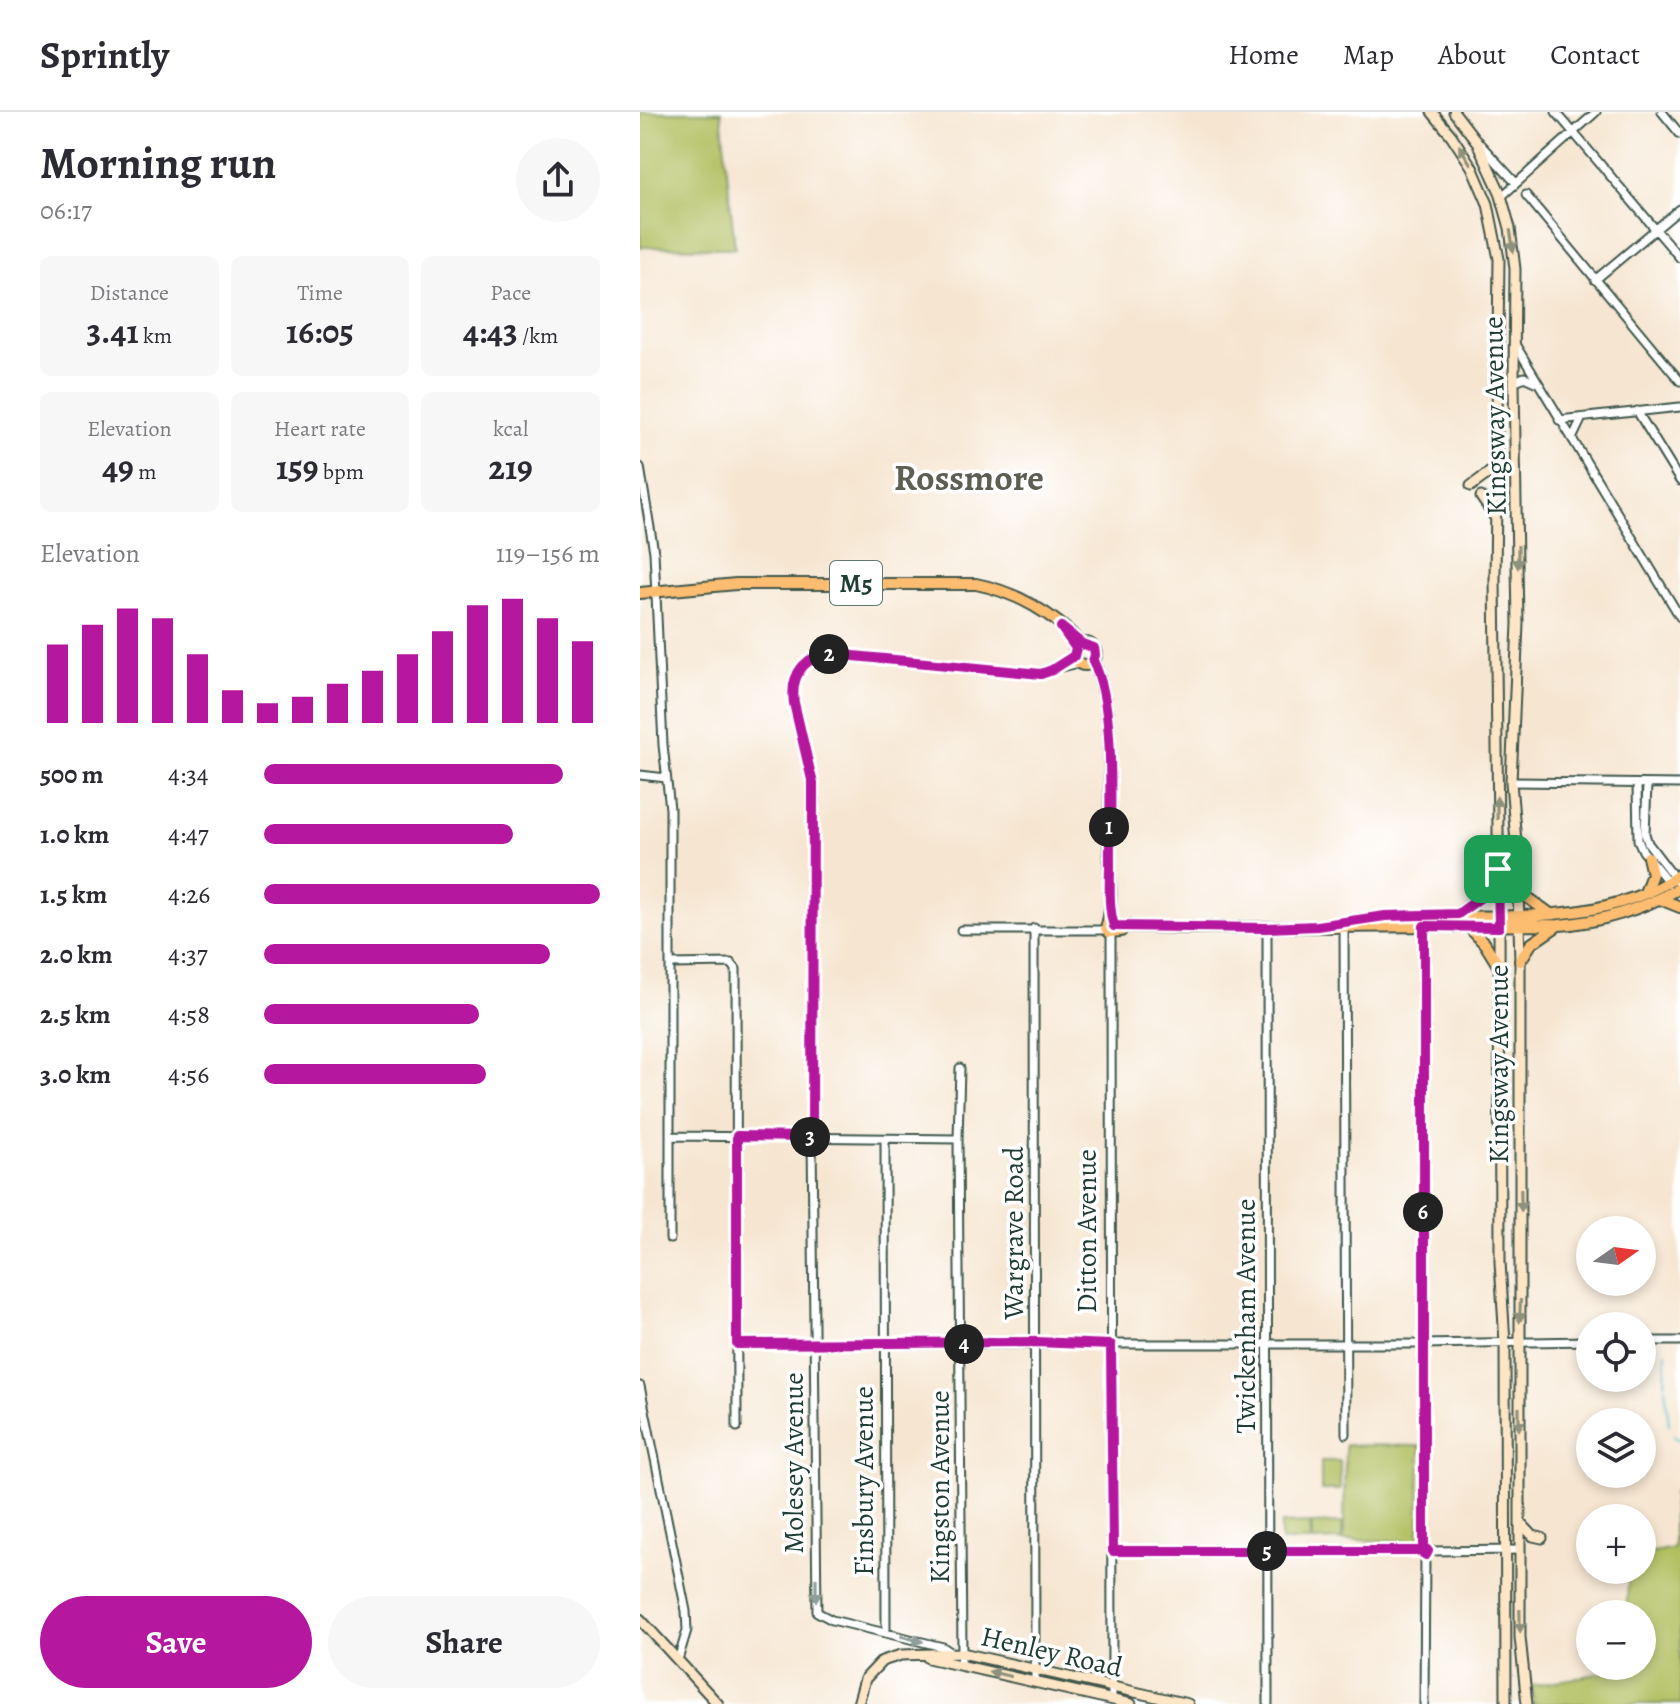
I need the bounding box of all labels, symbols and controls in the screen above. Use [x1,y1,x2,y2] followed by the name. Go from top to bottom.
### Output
[40,29,169,81] text: Sprintly
[1228,36,1299,74] text: Home
[1343,36,1394,74] text: Map
[1438,36,1506,74] text: About
[1550,36,1640,74] text: Contact
[40,133,276,193] text: Morning run
[516,138,600,222] button: share
[1458,144,1472,166] one-way arrow
[40,193,92,228] text: 06:17
[1506,229,1519,254] one-way arrow
[90,278,169,308] text: Distance
[297,278,343,308] text: Time
[490,278,531,308] text: Pace
[86,308,139,355] text: 3.41
[286,308,354,355] text: 16:05
[463,308,518,355] text: 4:43
[1474,316,1516,516] street label: Kingsway Avenue
[139,321,172,351] text: km
[518,321,558,351] text: /km
[87,414,172,444] text: Elevation
[274,414,366,444] text: Heart rate
[493,414,528,444] text: kcal
[102,444,134,491] text: 49
[276,444,318,491] text: 159
[488,444,533,491] text: 219
[894,453,1044,502] district label: Rossmore
[134,457,157,487] text: m
[318,457,364,487] text: bpm
[40,536,140,571] text: Elevation
[496,536,600,571] text: 119–156 m
[1512,545,1524,570] one-way arrow
[830,561,882,605] road number: M5
[809,634,849,674] pin: 2
[824,639,834,669] text: 2
[40,757,104,792] text: 500 m
[168,757,209,792] text: 4:34
[1490,795,1503,820] one-way arrow
[1089,807,1129,847] pin: 1
[1105,812,1113,842] text: 1
[40,817,109,852] text: 1.0 km
[168,817,209,852] text: 4:47
[1464,835,1532,903] pin
[1476,847,1520,891] icon: arrive
[40,877,107,912] text: 1.5 km
[168,877,210,912] text: 4:26
[40,937,113,972] text: 2.0 km
[168,937,208,972] text: 4:37
[1480,964,1518,1164] street label: Kingsway Avenue
[40,997,111,1032] text: 2.5 km
[168,997,210,1032] text: 4:58
[40,1057,111,1092] text: 3.0 km
[168,1057,209,1092] text: 4:56
[790,1117,830,1157] pin: 3
[805,1122,815,1152] text: 3
[995,1146,1033,1321] street label: Wargrave Road
[1068,1149,1106,1313] street label: Ditton Avenue
[1515,1188,1527,1213] one-way arrow
[1403,1192,1443,1232] pin: 6
[1418,1197,1428,1227] text: 6
[1227,1199,1265,1433] street label: Twickenham Avenue
[1576,1216,1656,1296] north arrow
[1576,1216,1656,1680] map controls
[1513,1299,1526,1324] one-way arrow
[1576,1312,1656,1392] button: locate
[944,1324,984,1364] pin: 4
[959,1329,969,1359] text: 4
[775,1372,813,1554] street label: Molesey Avenue
[845,1386,883,1576] street label: Finsbury Avenue
[921,1390,959,1584] street label: Kingston Avenue
[1513,1407,1525,1432] one-way arrow
[1576,1408,1656,1488] button: layers
[1576,1504,1656,1584] button: +
[1247,1531,1287,1571] pin: 5
[1262,1536,1272,1566] text: 5
[809,1578,822,1603] one-way arrow
[40,1596,312,1688] button: Save
[328,1596,600,1688] button: Share
[1576,1600,1656,1680] button: −
[1514,1609,1526,1634] one-way arrow
[977,1617,1127,1687] street label: Henley Road
[901,1633,925,1646] one-way arrow
[988,1667,1013,1680] one-way arrow

